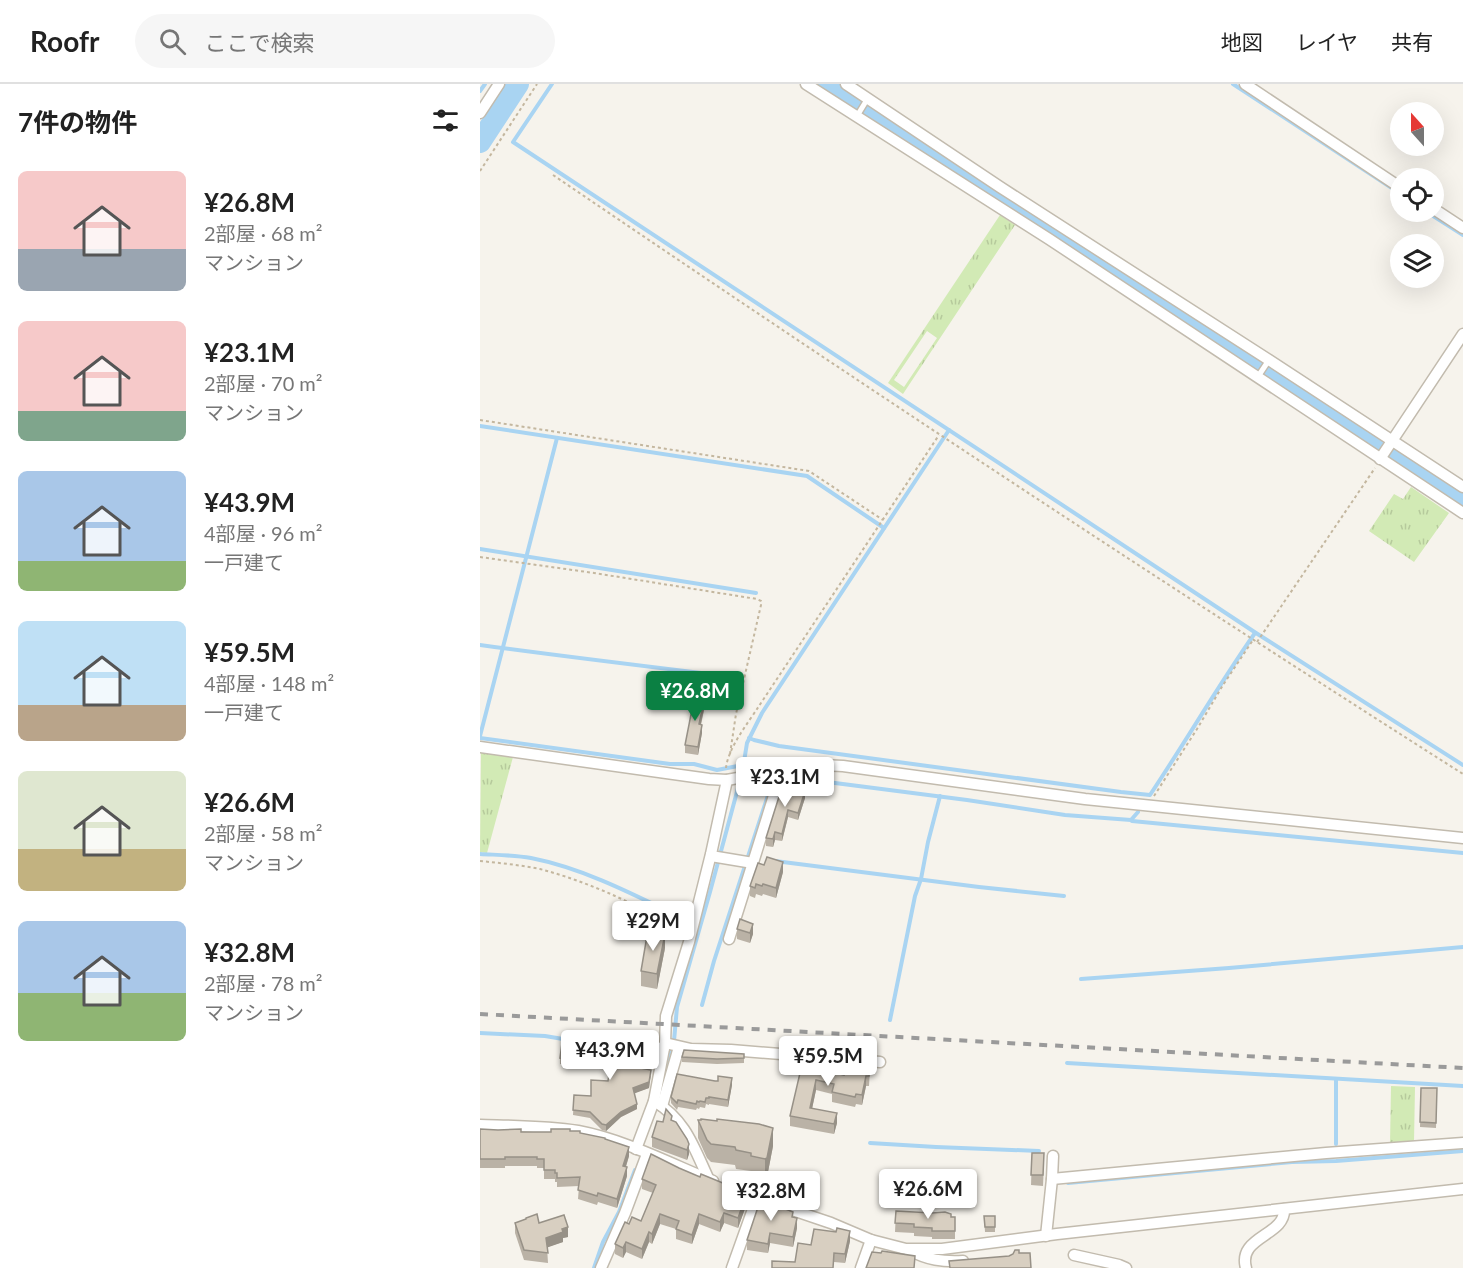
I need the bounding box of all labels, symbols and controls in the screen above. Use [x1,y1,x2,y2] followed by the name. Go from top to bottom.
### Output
[135,14,555,68] search box
[30,24,99,58] text: Roofr
[156,25,189,58] icon: search
[204,29,314,56] text: ここで検索
[1221,29,1263,54] text: 地図
[1296,29,1358,54] text: レイヤ
[1391,29,1433,54] text: 共有
[1390,102,1444,156] north arrow
[1390,102,1444,288] map controls
[429,104,462,137] icon: filters
[18,106,137,138] text: 7件の物件
[1390,168,1444,222] button: locate
[204,186,295,218] text: ¥26.8M
[66,195,138,267] icon: home
[204,221,323,245] text: 2部屋 · 68 m²
[1390,234,1444,288] button: layers
[204,250,304,274] text: マンション
[204,336,295,368] text: ¥23.1M
[66,345,138,417] icon: home
[204,371,323,395] text: 2部屋 · 70 m²
[204,400,304,424] text: マンション
[204,486,295,518] text: ¥43.9M
[66,495,138,567] icon: home
[204,521,323,545] text: 4部屋 · 96 m²
[204,550,284,574] text: 一戸建て
[204,636,295,668] text: ¥59.5M
[66,645,138,717] icon: home
[204,671,334,695] text: 4部屋 · 148 m²
[646,671,744,722] pin: ¥26.8M
[660,678,730,702] text: ¥26.8M
[204,700,284,724] text: 一戸建て
[736,757,834,808] pin: ¥23.1M
[750,764,820,788] text: ¥23.1M
[204,786,295,818] text: ¥26.6M
[66,795,138,867] icon: home
[204,821,323,845] text: 2部屋 · 58 m²
[204,850,304,874] text: マンション
[617,901,689,952] pin: ¥29M
[626,908,680,932] text: ¥29M
[204,936,295,968] text: ¥32.8M
[66,945,138,1017] icon: home
[204,971,323,995] text: 2部屋 · 78 m²
[204,1000,304,1024] text: マンション
[561,1030,659,1081] pin: ¥43.9M
[779,1036,877,1087] pin: ¥59.5M
[575,1037,645,1061] text: ¥43.9M
[793,1043,863,1067] text: ¥59.5M
[879,1169,977,1220] pin: ¥26.6M
[722,1171,820,1222] pin: ¥32.8M
[893,1176,963,1200] text: ¥26.6M
[736,1178,806,1202] text: ¥32.8M

